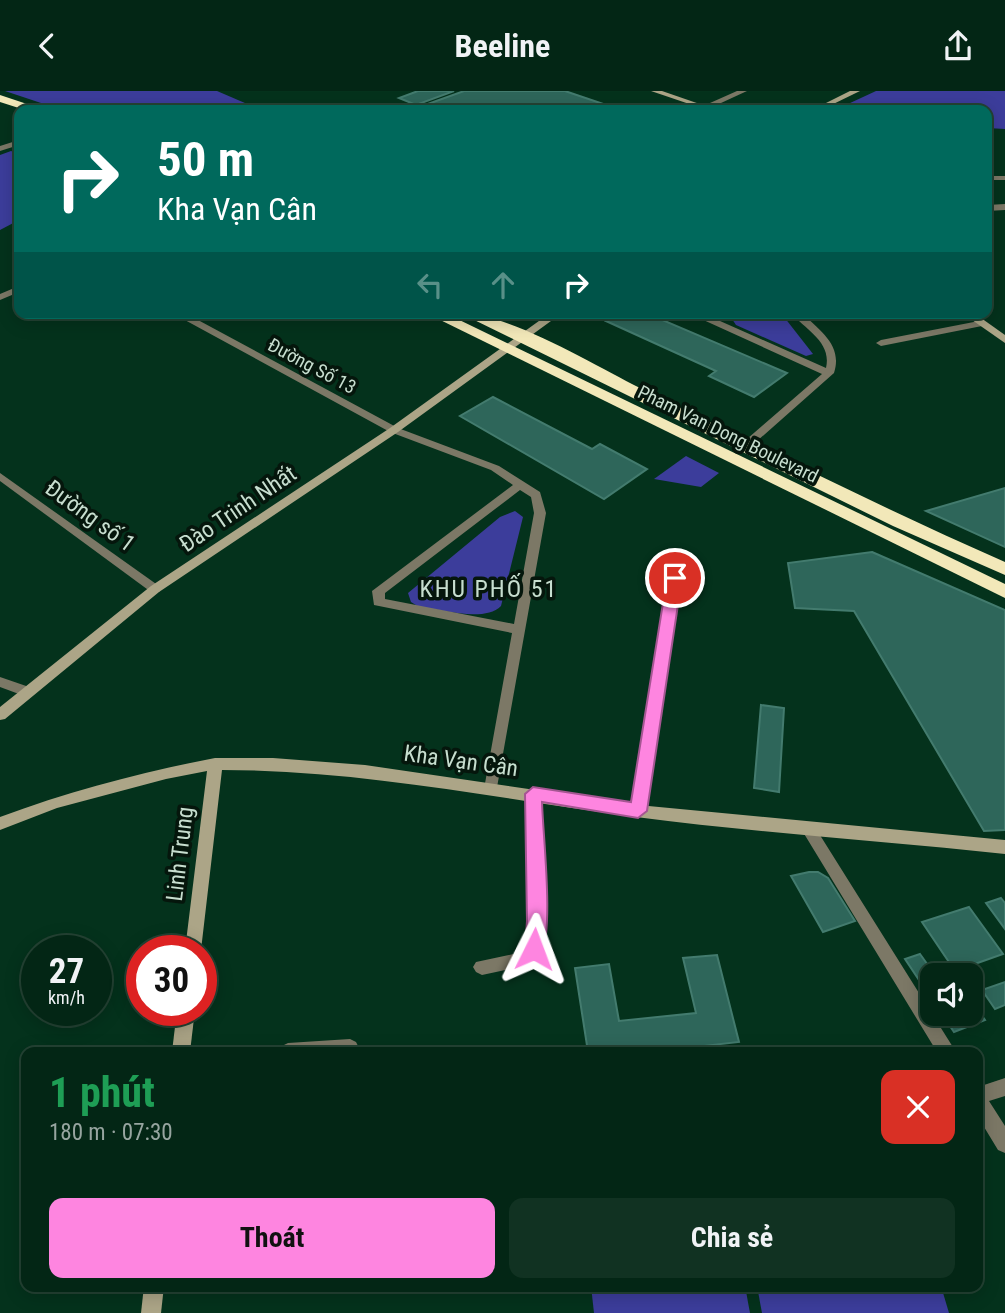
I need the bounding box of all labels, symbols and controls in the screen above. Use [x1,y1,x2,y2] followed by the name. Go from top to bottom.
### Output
[28,27,66,65] icon: back
[455,27,550,65] text: Beeline
[939,27,977,65] icon: share
[157,131,254,188] text: 50 m
[42,133,133,224] icon: right
[157,190,317,228] text: Kha Vạn Cân
[411,266,449,304] icon: left
[484,266,522,304] icon: ahead
[557,266,595,304] icon: right
[264,333,360,399] street label: Đường Số 13
[634,380,822,488] street label: Pham Van Dong Boulevard
[174,460,302,558] street label: Đào Trinh Nhất
[40,474,140,558] street label: Đường số 1
[645,548,705,608] pin
[656,559,694,597] icon: arrive
[420,573,558,603] district label: KHU PHỐ 51
[402,740,520,782] street label: Kha Vạn Cân
[161,805,199,903] street label: Linh Trung
[497,912,571,986] position arrow
[126,935,217,1026] speed limit sign: 30
[49,951,84,992] text: 27
[920,963,983,1026] map controls
[920,963,983,1026] button: sound
[48,987,85,1008] text: km/h
[49,1068,155,1117] text: 1 phút
[881,1070,955,1144] button: close
[49,1119,173,1146] text: 180 m · 07:30
[49,1198,495,1278] button: Thoát
[509,1198,955,1278] button: Chia sẻ

